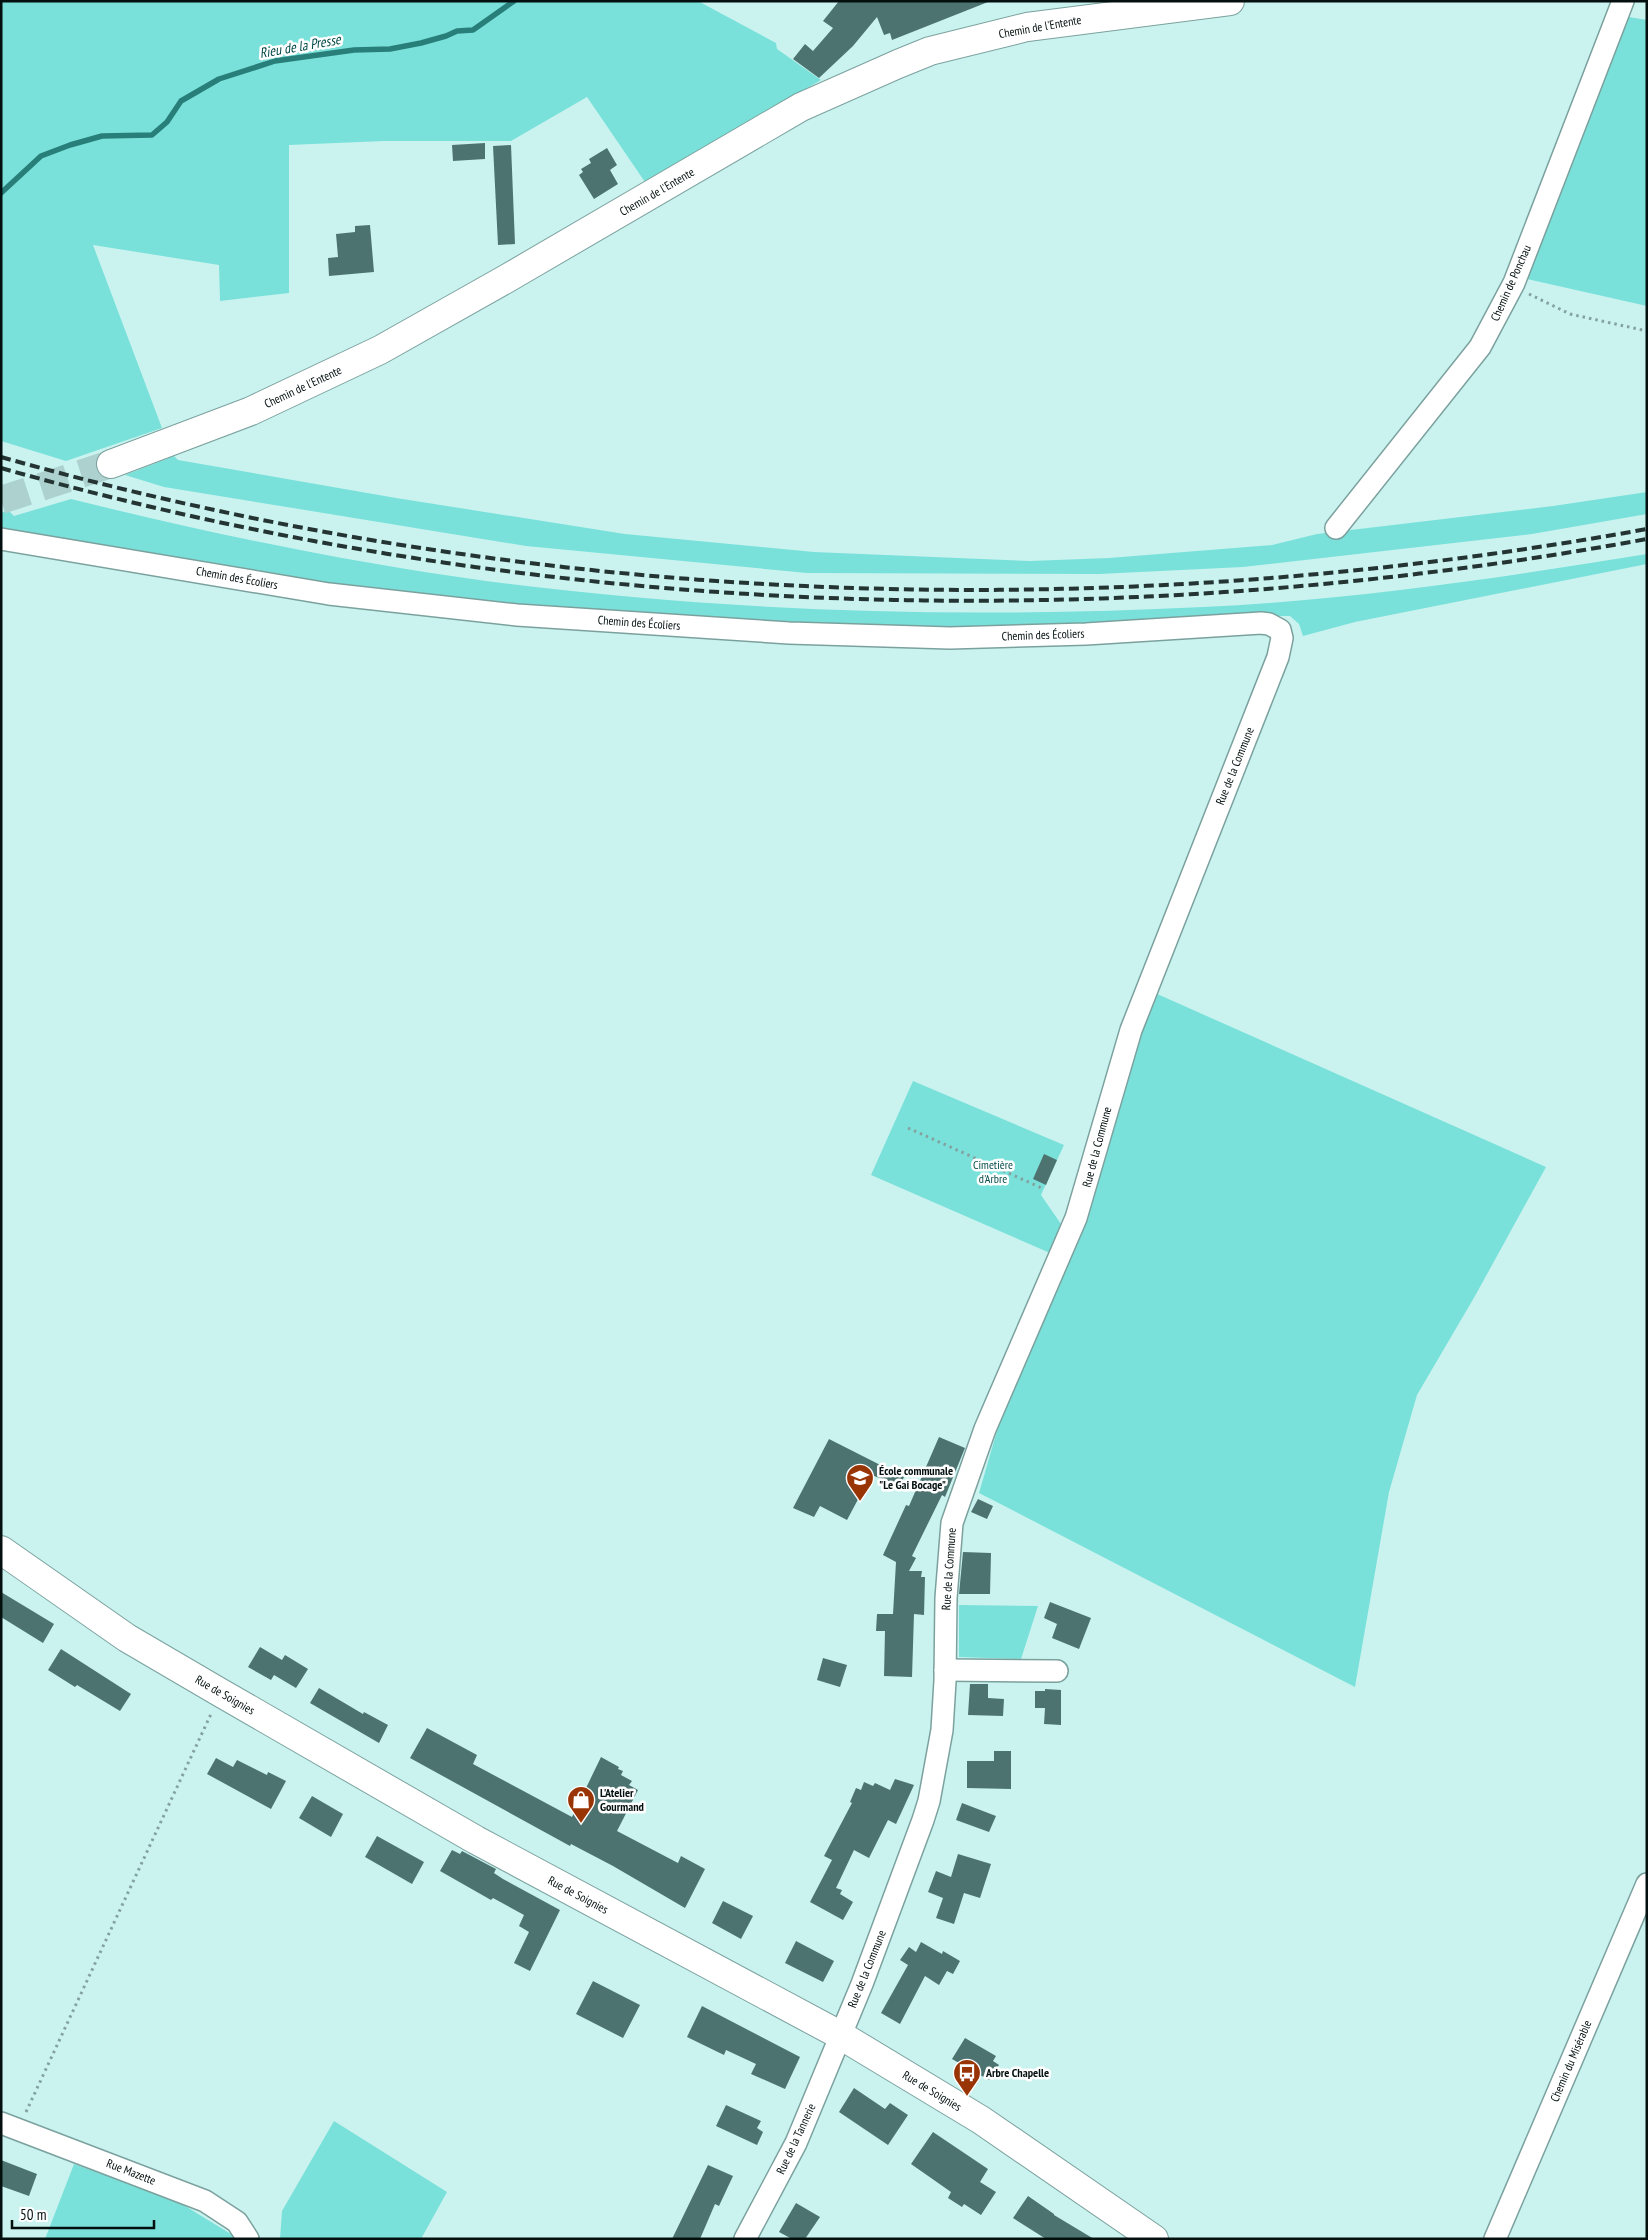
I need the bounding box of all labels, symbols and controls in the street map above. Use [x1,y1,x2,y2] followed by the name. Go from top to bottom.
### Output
[997,12,1082,41] street label: Chemin de l'Entente
[258,30,343,62] water label: Rieu de la Presse
[617,164,697,219] street label: Chemin de l'Entente
[1487,242,1534,323] street label: Chemin de Ponchau
[262,362,344,411] street label: Chemin de l'Entente
[195,563,279,592] street label: Chemin des Écoliers
[597,612,681,633] street label: Chemin des Écoliers
[1001,626,1085,643] street label: Chemin des Écoliers
[1212,725,1257,807] street label: Rue de la Commune
[1079,1105,1114,1189] street label: Rue de la Commune
[973,1157,1013,1186] park label: Cimetière d'Arbre
[845,1463,875,1502] school or university icon: École communale "Le Gai Bocage"
[879,1463,953,1492] place label: École communale "Le Gai Bocage"
[938,1527,959,1611] street label: Rue de la Commune
[193,1672,258,1718] street label: Rue de Soignies
[566,1785,596,1824] shop icon: L'Atelier Gourmand
[600,1785,644,1814] place label: L'Atelier Gourmand
[546,1872,611,1917] street label: Rue de Soignies
[844,1928,889,2010] street label: Rue de la Commune
[1547,2018,1594,2104] street label: Chemin du Misérable
[952,2058,982,2097] bus stop icon: Arbre Chapelle
[985,2065,1049,2080] place label: Arbre Chapelle
[900,2067,964,2114] street label: Rue de Soignies
[773,2101,819,2177] street label: Rue de la Tannerie
[104,2155,158,2188] street label: Rue Mazette
[12,2198,155,2230] scale bar
[20,2205,46,2224] text: 50 m

